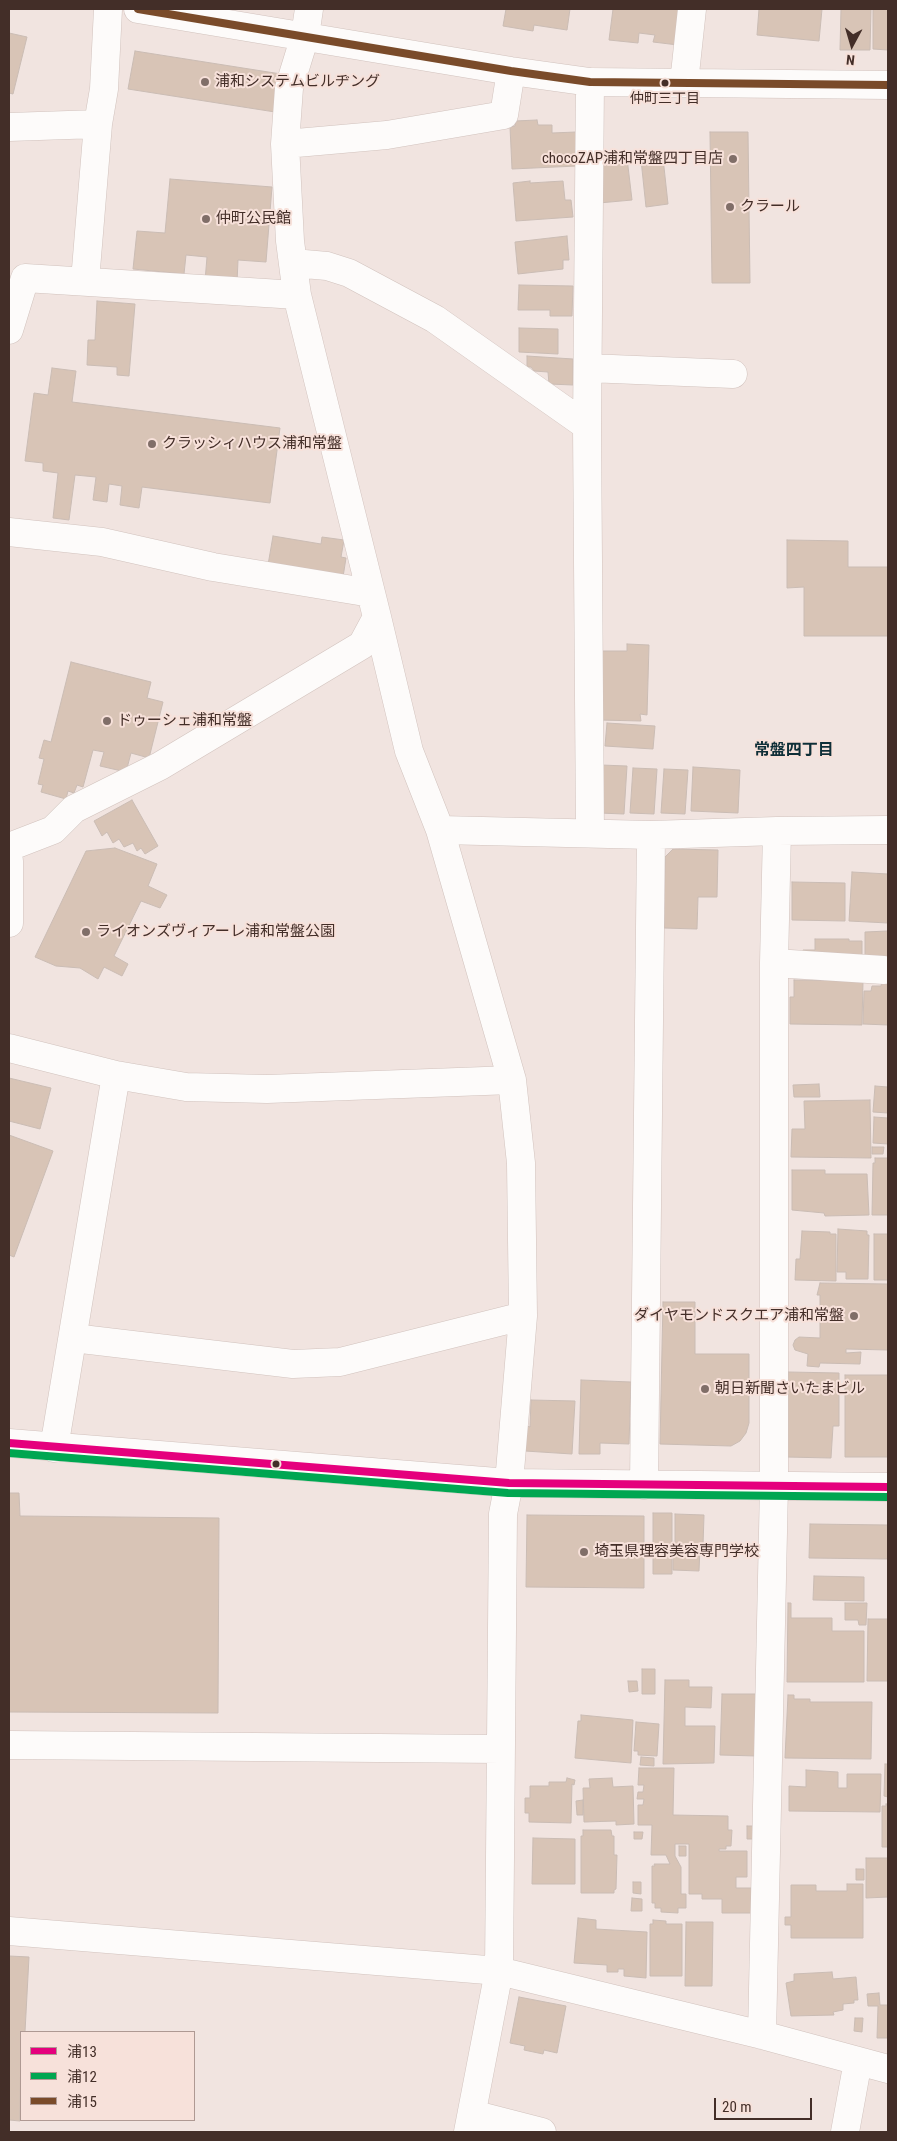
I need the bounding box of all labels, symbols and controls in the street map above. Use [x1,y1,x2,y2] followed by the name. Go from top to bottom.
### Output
[827,20,877,70] north arrow
[845,52,856,68] text: N
[215,73,380,91] place label: 浦和システムビルヂング
[199,76,211,88] marker: 浦和システムビルヂング
[660,78,670,88] marker: 仲町三丁目
[630,91,700,107] place label: 仲町三丁目
[542,150,723,168] place label: chocoZAP浦和常盤四丁目店
[727,153,739,165] marker: chocoZAP浦和常盤四丁目店
[740,198,800,216] place label: クラール
[724,201,736,213] marker: クラール
[216,210,291,228] place label: 仲町公民館
[200,213,212,225] marker: 仲町公民館
[162,435,342,453] place label: クラッシィハウス浦和常盤
[146,438,158,450] marker: クラッシィハウス浦和常盤
[117,712,252,730] place label: ドゥーシェ浦和常盤
[101,715,113,727] marker: ドゥーシェ浦和常盤
[754,741,834,761] district label: 常盤四丁目
[96,923,335,941] place label: ライオンズヴィアーレ浦和常盤公園
[80,926,92,938] marker: ライオンズヴィアーレ浦和常盤公園
[634,1307,844,1325] place label: ダイヤモンドスクエア浦和常盤
[848,1310,860,1322] marker: ダイヤモンドスクエア浦和常盤
[715,1380,865,1398] place label: 朝日新聞さいたまビル
[699,1383,711,1395] marker: 朝日新聞さいたまビル
[271,1459,281,1469] unlabelled marker
[594,1543,759,1561] place label: 埼玉県理容美容専門学校
[578,1546,590,1558] marker: 埼玉県理容美容専門学校
[20,2031,195,2121] legend
[67,2043,97,2061] text: 浦13
[67,2068,97,2086] text: 浦12
[717,2088,814,2120] scale bar
[67,2093,97,2111] text: 浦15
[722,2098,752,2116] text: 20 m

